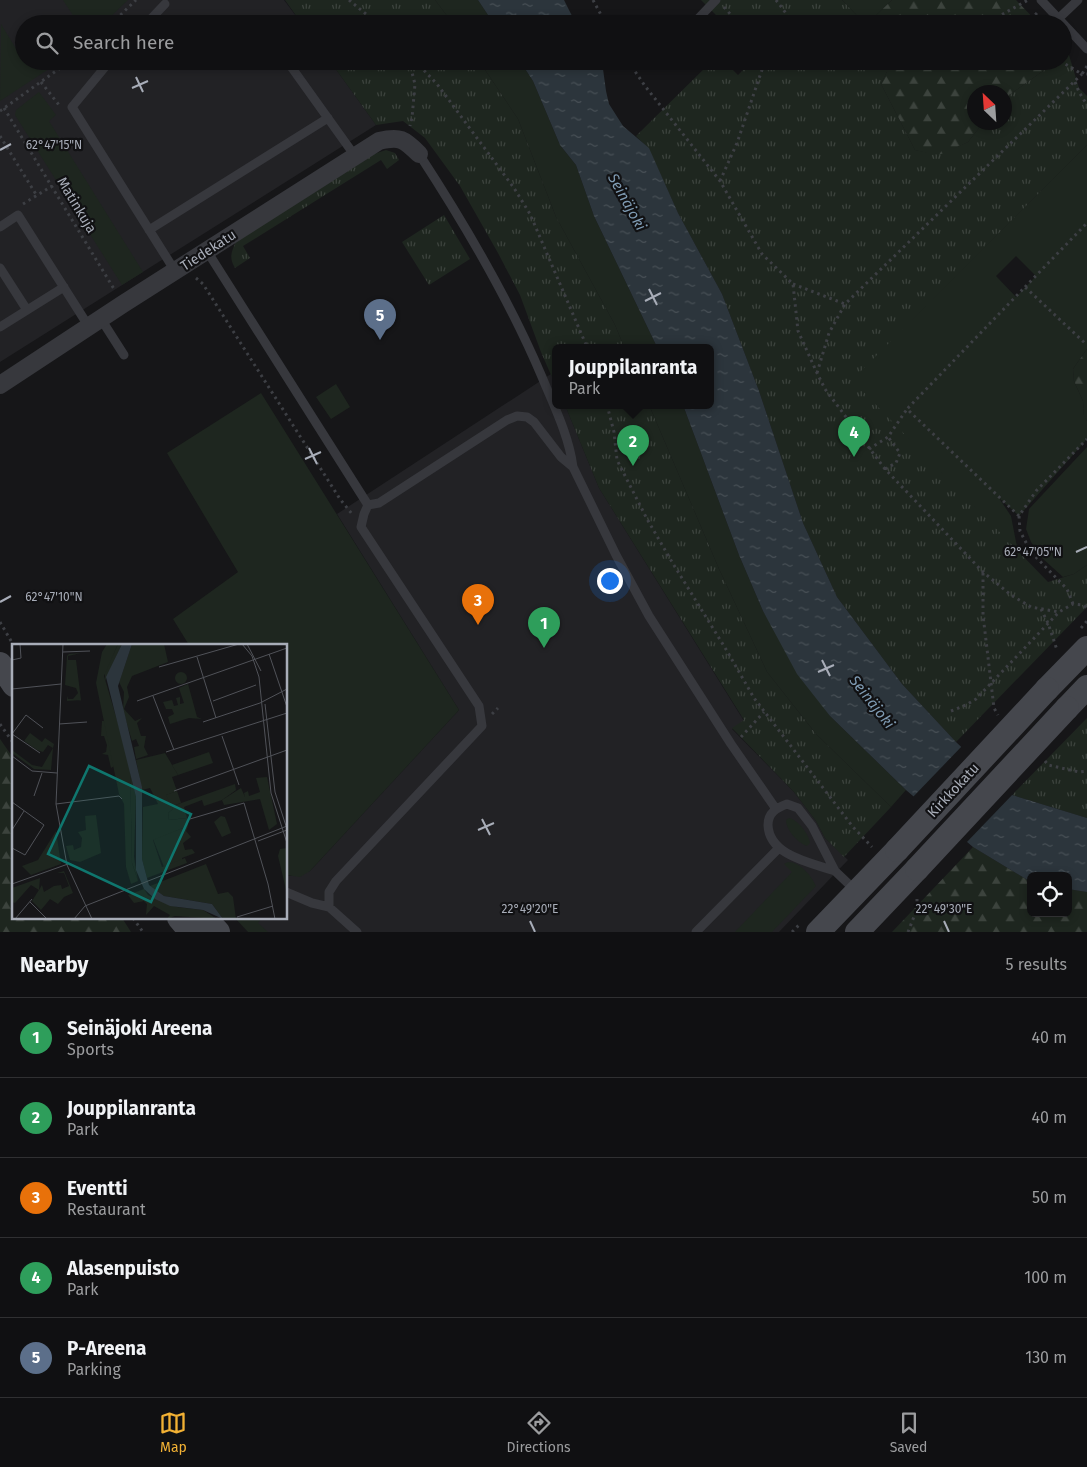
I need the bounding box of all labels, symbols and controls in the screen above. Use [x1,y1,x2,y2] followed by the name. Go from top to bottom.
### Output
[15,15,1072,70] search box
[33,29,61,57] icon: search
[73,31,174,54] text: Search here
[967,85,1012,130] north arrow
[26,138,82,152] text: 62°47'15"N
[603,169,650,234] water label: Seinäjoki
[53,174,100,236] street label: Matinkuja
[177,226,239,275] street label: Tiedekatu
[364,299,396,340] pin: 5
[552,344,714,409] popup
[569,356,697,379] text: Jouppilanranta
[569,379,600,398] text: Park
[838,416,870,457] pin: 4
[617,425,649,466] pin: 2
[1004,545,1062,559] text: 62°47'05"N
[597,568,623,594] your location
[462,584,494,625] pin: 3
[25,590,83,604] text: 62°47'10"N
[528,607,560,648] pin: 1
[12,644,288,919] inset map
[845,671,898,732] water label: Seinäjoki
[924,760,983,821] street label: Kirkkokatu
[1027,872,1072,917] map controls
[1027,872,1072,917] button: locate
[502,902,558,916] text: 22°49'20"E
[915,902,973,916] text: 22°49'30"E
[20,952,88,978] text: Nearby
[1006,955,1067,974] text: 5 results
[67,1017,212,1040] text: Seinäjoki Areena
[32,1028,40,1047] text: 1
[1032,1028,1067,1047] text: 40 m
[67,1040,114,1059] text: Sports
[67,1097,196,1120] text: Jouppilanranta
[32,1108,40,1127] text: 2
[1032,1108,1067,1127] text: 40 m
[67,1120,99,1139] text: Park
[67,1177,128,1200] text: Eventti
[32,1188,40,1207] text: 3
[1032,1188,1067,1207] text: 50 m
[67,1200,146,1219] text: Restaurant
[67,1257,179,1280] text: Alasenpuisto
[31,1268,41,1287] text: 4
[1024,1268,1067,1287] text: 100 m
[67,1280,99,1299] text: Park
[67,1337,146,1360] text: P-Areena
[32,1348,40,1367] text: 5
[1025,1348,1067,1367] text: 130 m
[67,1360,121,1379] text: Parking
[159,1409,187,1456] tab: Map
[506,1409,571,1456] tab: Directions
[890,1409,928,1456] tab: Saved

